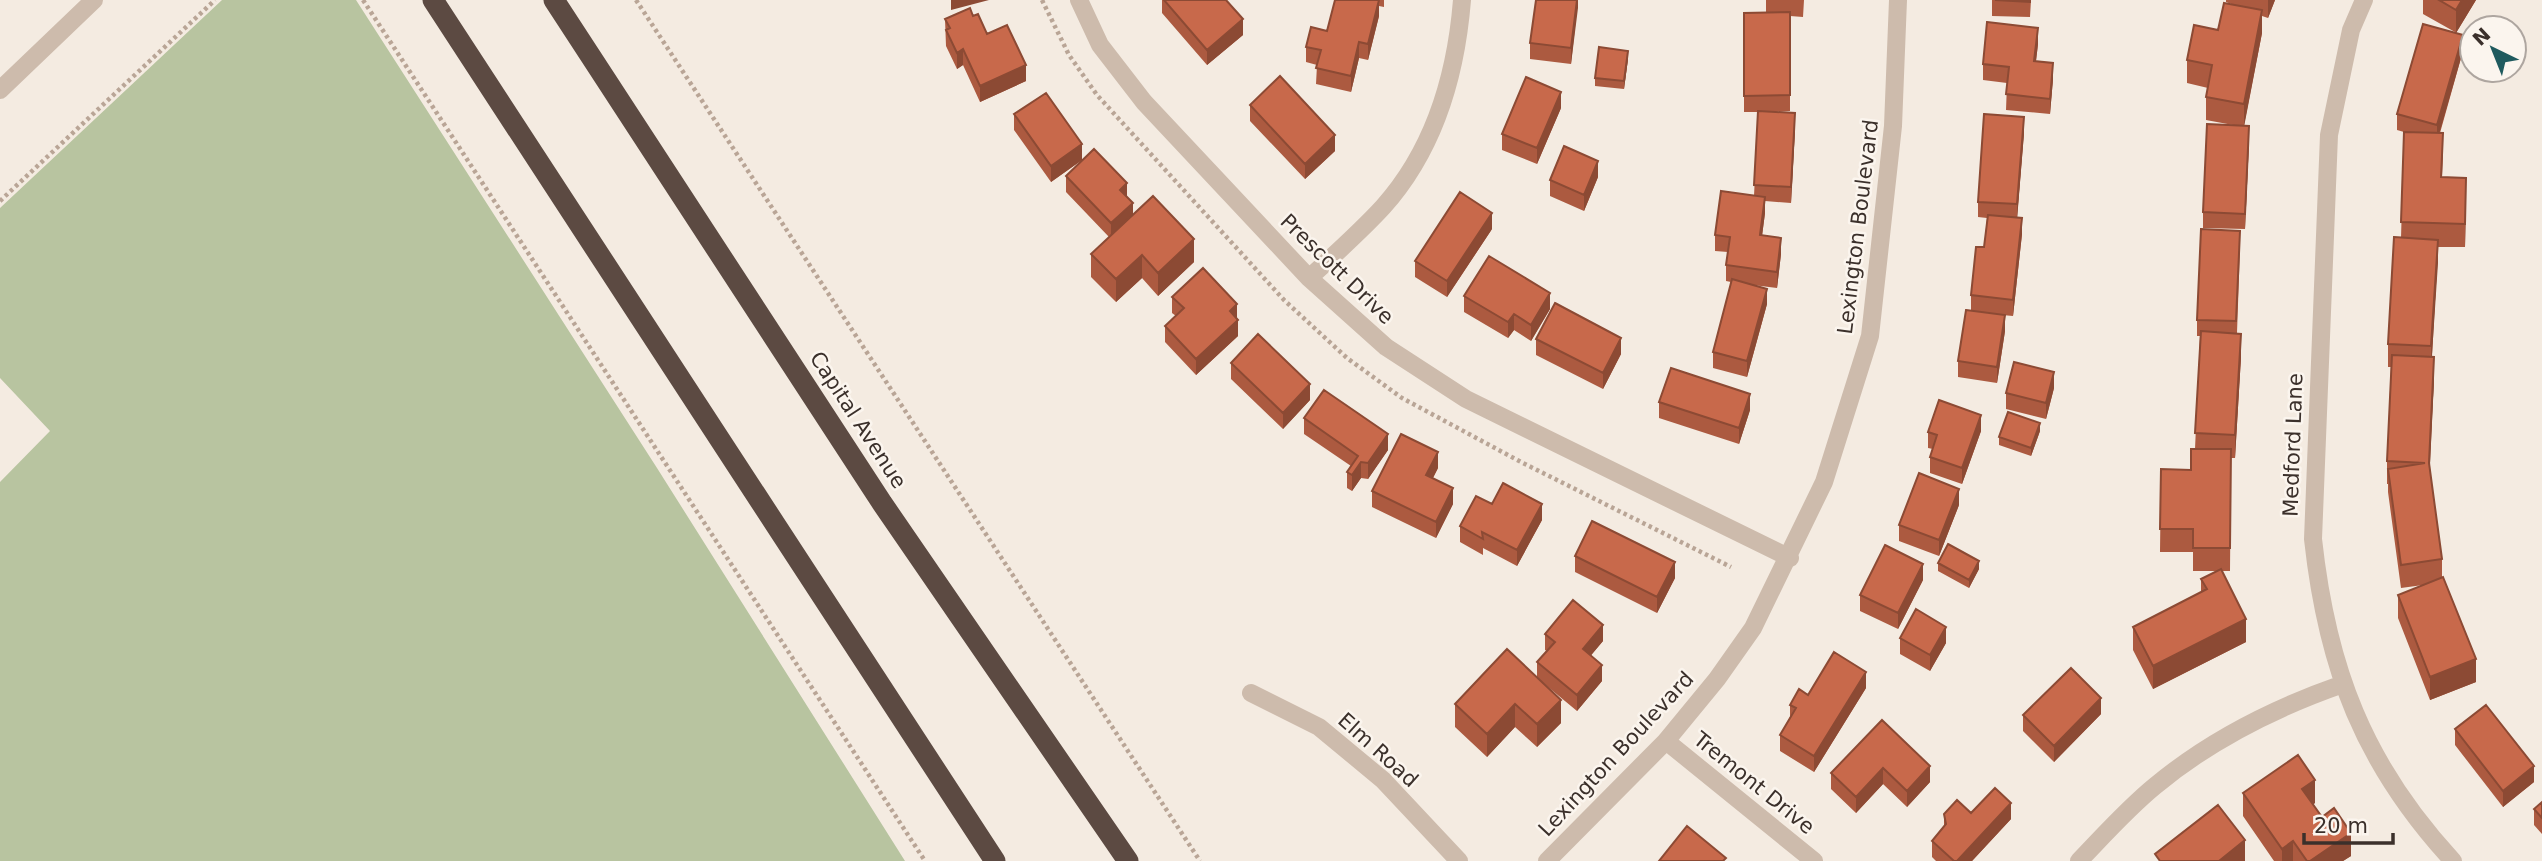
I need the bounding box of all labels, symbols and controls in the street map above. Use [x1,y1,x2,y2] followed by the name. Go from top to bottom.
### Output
[2458,14,2528,84] north arrow
[2468,23,2495,50] text: N
[1833,118,1883,336] street label: Lexington Boulevard
[1275,209,1399,329] street label: Prescott Drive
[805,347,911,493] street label: Capital Avenue
[2278,373,2308,517] street label: Medford Lane
[1534,667,1698,841] street label: Lexington Boulevard
[1333,708,1423,792] street label: Elm Road
[1688,726,1819,839] street label: Tremont Drive
[2304,802,2393,846] scale bar
[2314,814,2368,838] text: 20 m

